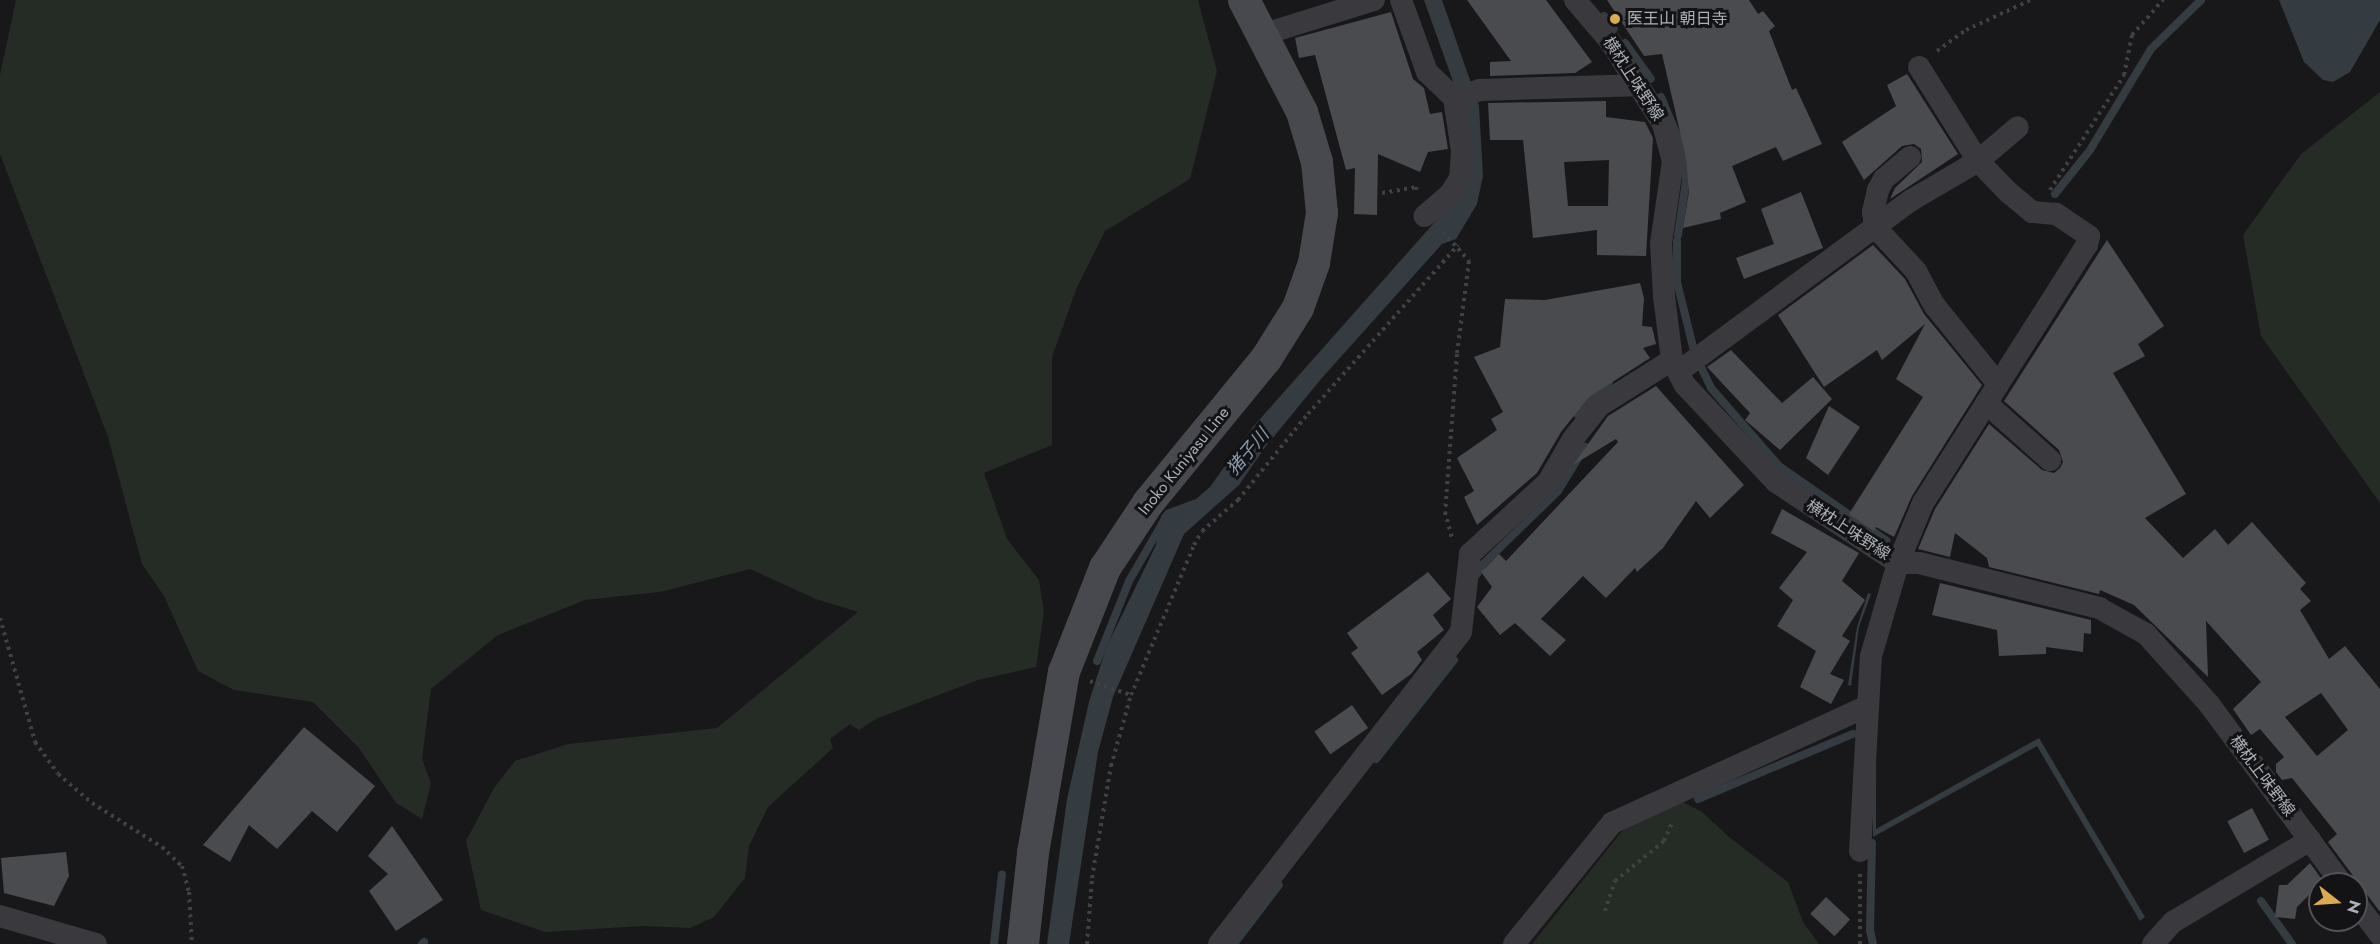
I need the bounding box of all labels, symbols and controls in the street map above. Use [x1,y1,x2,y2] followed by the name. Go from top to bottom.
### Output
[1627,9,1728,29] place label: 医王山 朝日寺
[1608,12,1622,26] marker: 医王山 朝日寺
[1599,34,1667,124] street label: 横枕上味野線
[1135,403,1233,519] street label: Inoko Kuniyasu Line
[1222,424,1274,480] water label: 猪子川
[1803,496,1893,564] street label: 横枕上味野線
[2225,732,2299,820] street label: 横枕上味野線
[2308,872,2368,932] north arrow
[2341,897,2367,916] text: N

